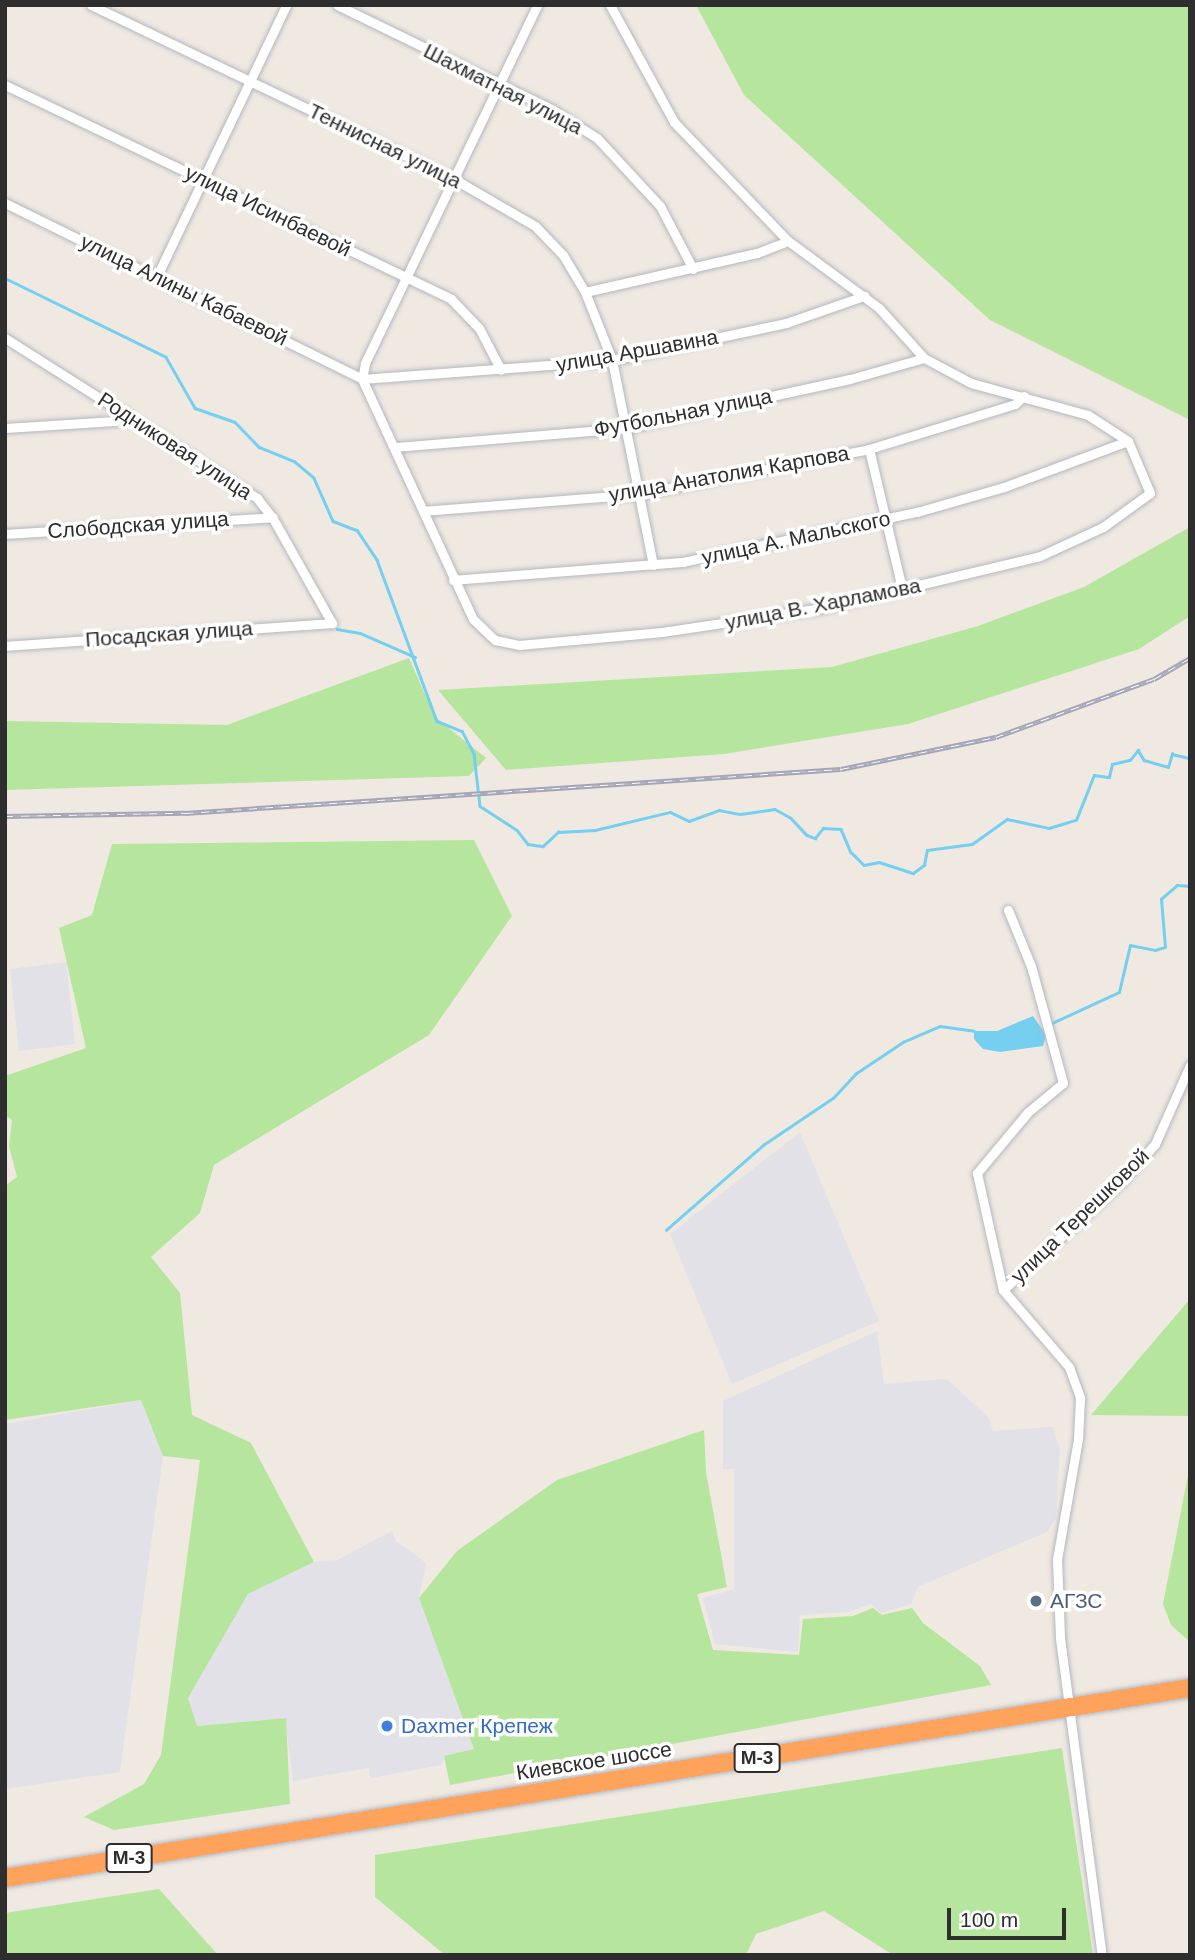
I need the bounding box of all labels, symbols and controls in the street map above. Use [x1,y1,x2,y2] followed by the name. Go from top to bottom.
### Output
[419,38,587,140] street label: Шахматная улица
[304,98,466,194] street label: Теннисная улица
[181,160,355,262] street label: улица Исинбаевой
[76,229,292,351] street label: улица Алины Кабаевой
[554,324,720,378] street label: улица Аршавина
[592,383,774,443] street label: Футбольная улица
[93,387,257,505] street label: Родниковая улица
[607,440,851,508] street label: улица Анатолия Карпова
[47,506,229,544] street label: Слободская улица
[699,506,893,570] street label: улица А. Мальского
[723,573,923,635] street label: улица В. Харламова
[84,616,254,652] street label: Посадская улица
[1006,1144,1154,1288] street label: улица Терешковой
[1050,1588,1103,1614] place label: АГЗС
[1028,1593,1044,1609] marker: АГЗС
[401,1713,553,1739] place label: Daxmer Крепеж
[379,1718,395,1734] marker: Daxmer Крепеж
[515,1736,673,1786] street label: Киевское шоссе
[732,1742,782,1774] road number: М-3
[104,1842,154,1874] road number: М-3
[950,1894,1069,1938] scale bar
[960,1908,1018,1931] text: 100 m

